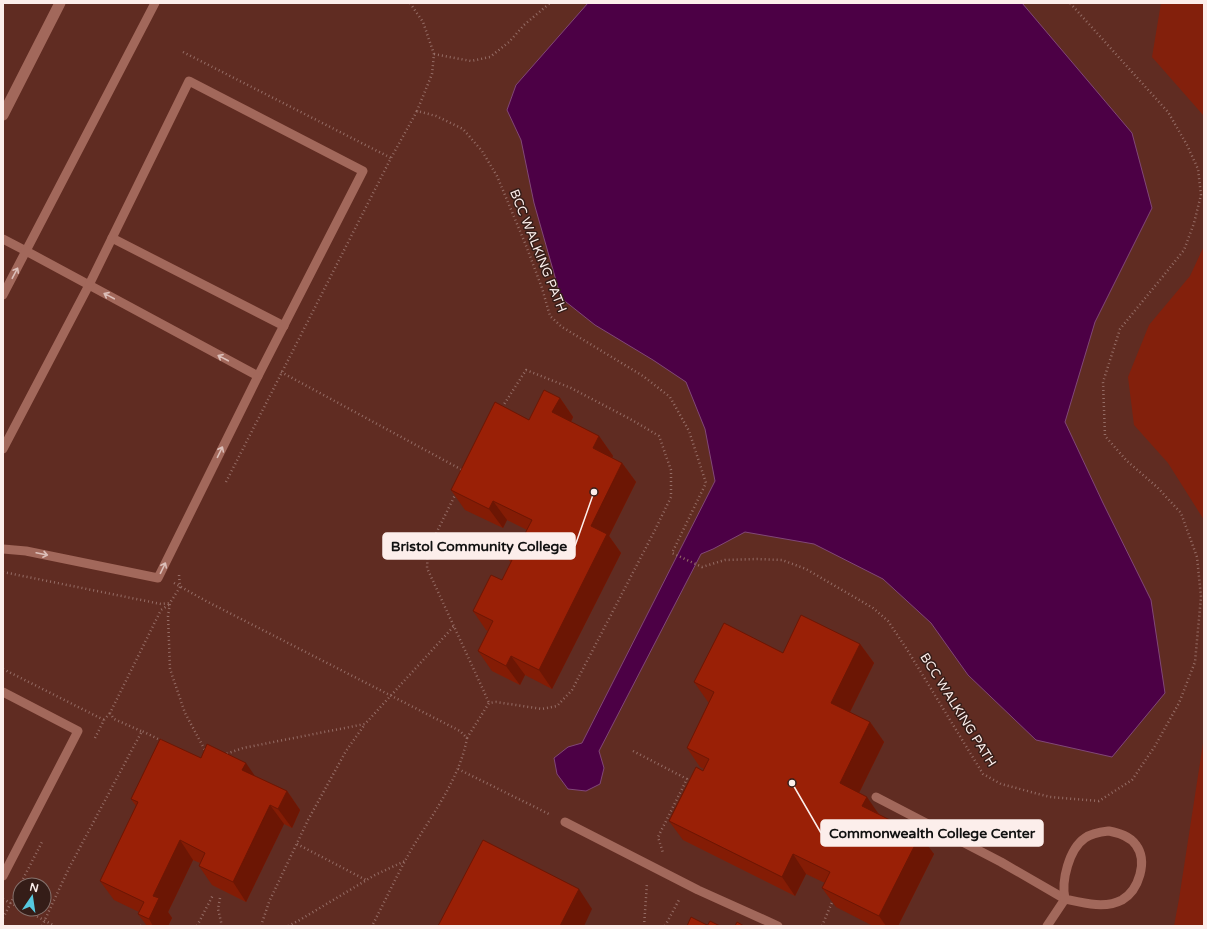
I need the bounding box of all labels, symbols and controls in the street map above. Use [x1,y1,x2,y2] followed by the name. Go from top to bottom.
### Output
[506,187,570,315] street label: BCC WALKING PATH
[11,267,19,279] one-way arrow
[103,291,115,299] one-way arrow
[218,353,230,361] one-way arrow
[217,446,224,458] one-way arrow
[383,533,575,559] callout: Bristol Community College
[391,538,567,555] text: Bristol Community College
[35,551,48,559] one-way arrow
[160,563,167,575] one-way arrow
[916,650,1000,770] street label: BCC WALKING PATH
[821,820,1043,846] callout: Commonwealth College Center
[829,825,1036,842] text: Commonwealth College Center
[12,877,52,917] north arrow
[28,880,40,895] text: N

